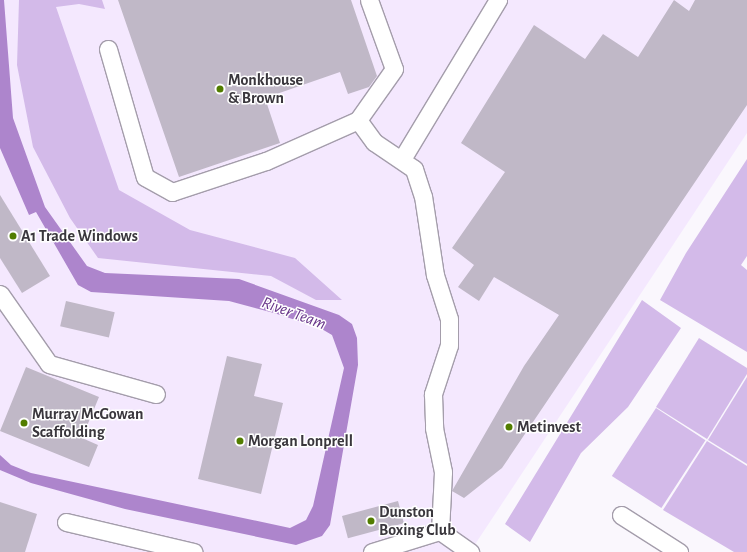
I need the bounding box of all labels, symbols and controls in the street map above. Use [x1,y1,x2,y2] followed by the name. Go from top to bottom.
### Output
[228,70,303,108] place label: Monkhouse & Brown
[215,84,225,94] marker: Monkhouse & Brown
[21,226,138,246] place label: A1 Trade Windows
[8,231,18,241] marker: A1 Trade Windows
[259,292,329,334] water label: River Team
[32,404,144,442] place label: Murray McGowan Scaffolding
[517,417,581,437] place label: Metinvest
[19,418,29,428] marker: Murray McGowan Scaffolding
[504,422,514,432] marker: Metinvest
[248,431,353,451] place label: Morgan Lonprell
[235,436,245,446] marker: Morgan Lonprell
[379,502,456,540] place label: Dunston Boxing Club
[366,516,376,526] marker: Dunston Boxing Club

